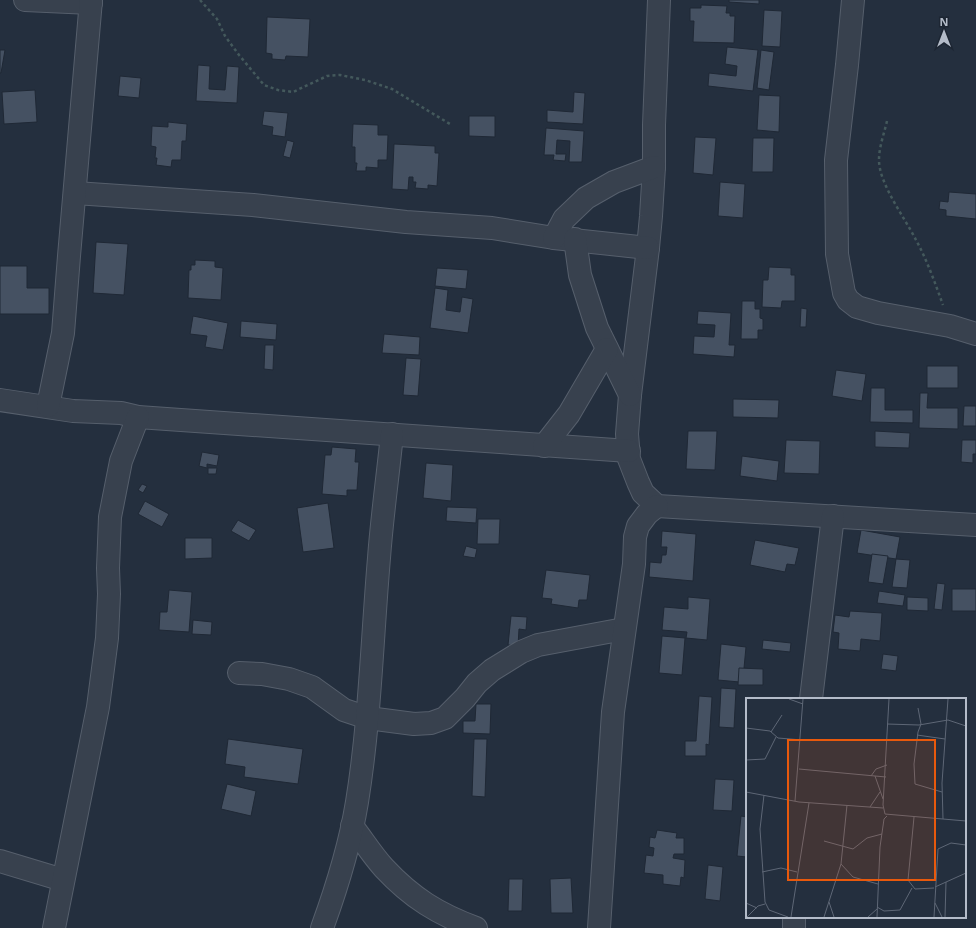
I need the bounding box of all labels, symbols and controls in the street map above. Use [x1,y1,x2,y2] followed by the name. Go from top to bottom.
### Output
[924,12,964,52] north arrow
[940,14,948,29] text: N
[746,698,966,918] inset map

